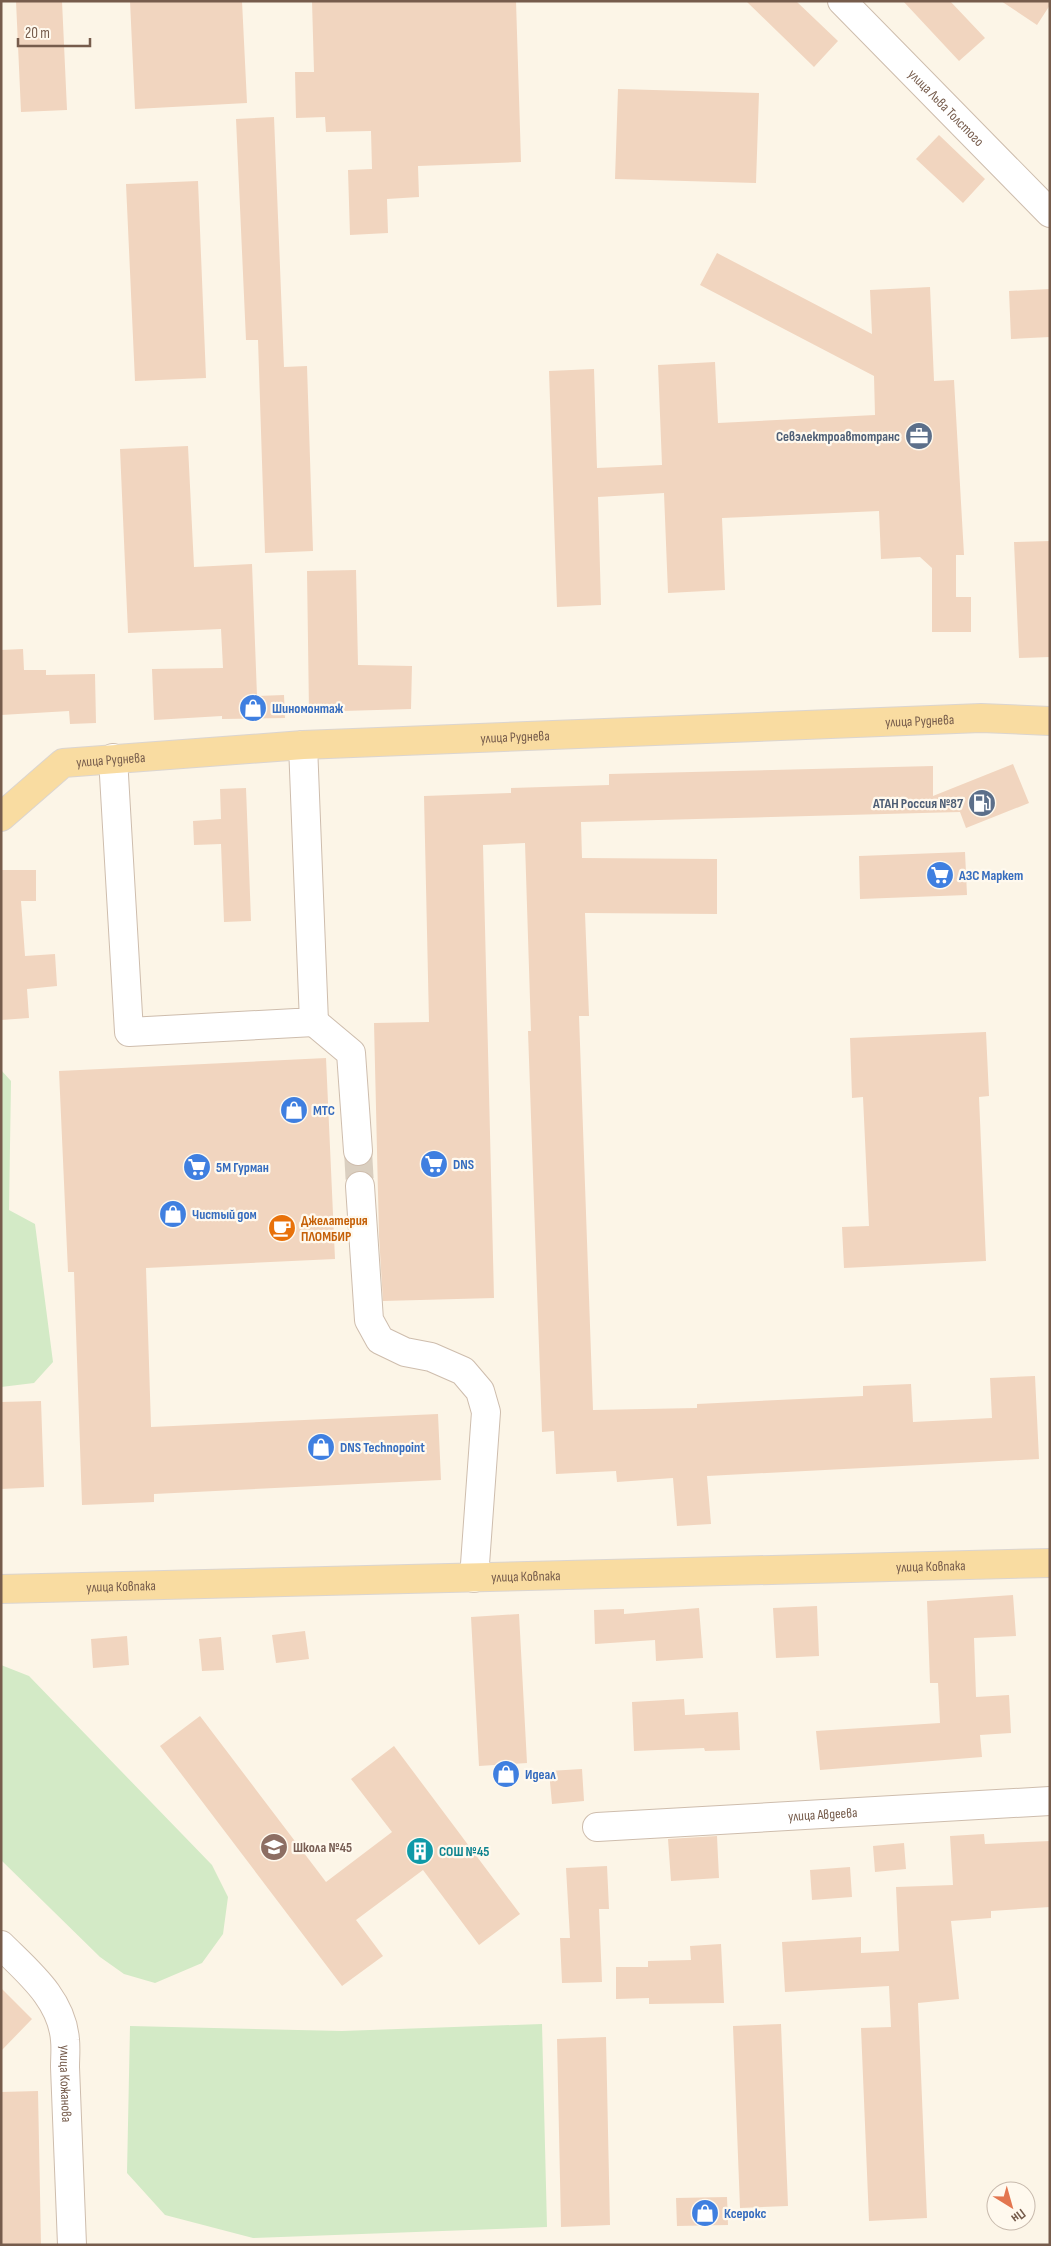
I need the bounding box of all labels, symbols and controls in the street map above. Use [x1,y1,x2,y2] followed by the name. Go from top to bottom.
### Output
[18,15,90,47] scale bar
[25,24,50,43] text: 20 m
[904,66,988,150] street label: улица Льва Толстого
[904,421,934,451] office icon: Севэлектроавтотранс
[776,428,900,445] place label: Севэлектроавтотранс
[238,693,268,723] shop icon: Шиномонтаж
[272,700,344,717] place label: Шиномонтаж
[885,711,955,731] street label: улица Руднева
[480,727,550,747] street label: улица Руднева
[75,749,146,771] street label: улица Руднева
[967,788,997,818] fuel station icon: АТАН Россия №87
[872,795,964,812] place label: АТАН Россия №87
[925,860,955,890] supermarket icon: АЗС Маркет
[958,867,1023,884] place label: АЗС Маркет
[279,1095,309,1125] shop icon: МТС
[313,1102,335,1119] place label: МТС
[419,1149,449,1179] supermarket icon: DNS
[182,1152,212,1182] supermarket icon: 5М Гурман
[453,1156,474,1173] place label: DNS
[216,1159,269,1176] place label: 5М Гурман
[158,1199,188,1229] shop icon: Чистый дом
[192,1206,257,1223] place label: Чистый дом
[301,1212,368,1245] place label: Джелатерия ПЛОМБИР
[267,1213,297,1243] cafe icon: Джелатерия ПЛОМБИР
[306,1432,336,1462] shop icon: DNS Technopoint
[340,1439,425,1456] place label: DNS Technopoint
[896,1557,966,1576] street label: улица Ковпака
[491,1567,561,1586] street label: улица Ковпака
[86,1577,156,1596] street label: улица Ковпака
[491,1759,521,1789] shop icon: Идеал
[525,1766,556,1783] place label: Идеал
[787,1804,858,1825] street label: улица Авдеева
[259,1832,289,1862] school or university icon: Школа №45
[405,1836,435,1866] building icon: СОШ №45
[293,1839,352,1856] place label: Школа №45
[439,1843,489,1860] place label: СОШ №45
[56,2045,75,2123] street label: улица Кожанова
[986,2181,1036,2231] north arrow
[690,2198,720,2228] shop icon: Ксерокс
[724,2205,766,2222] place label: Ксерокс
[1008,2205,1029,2227] text: Пн

